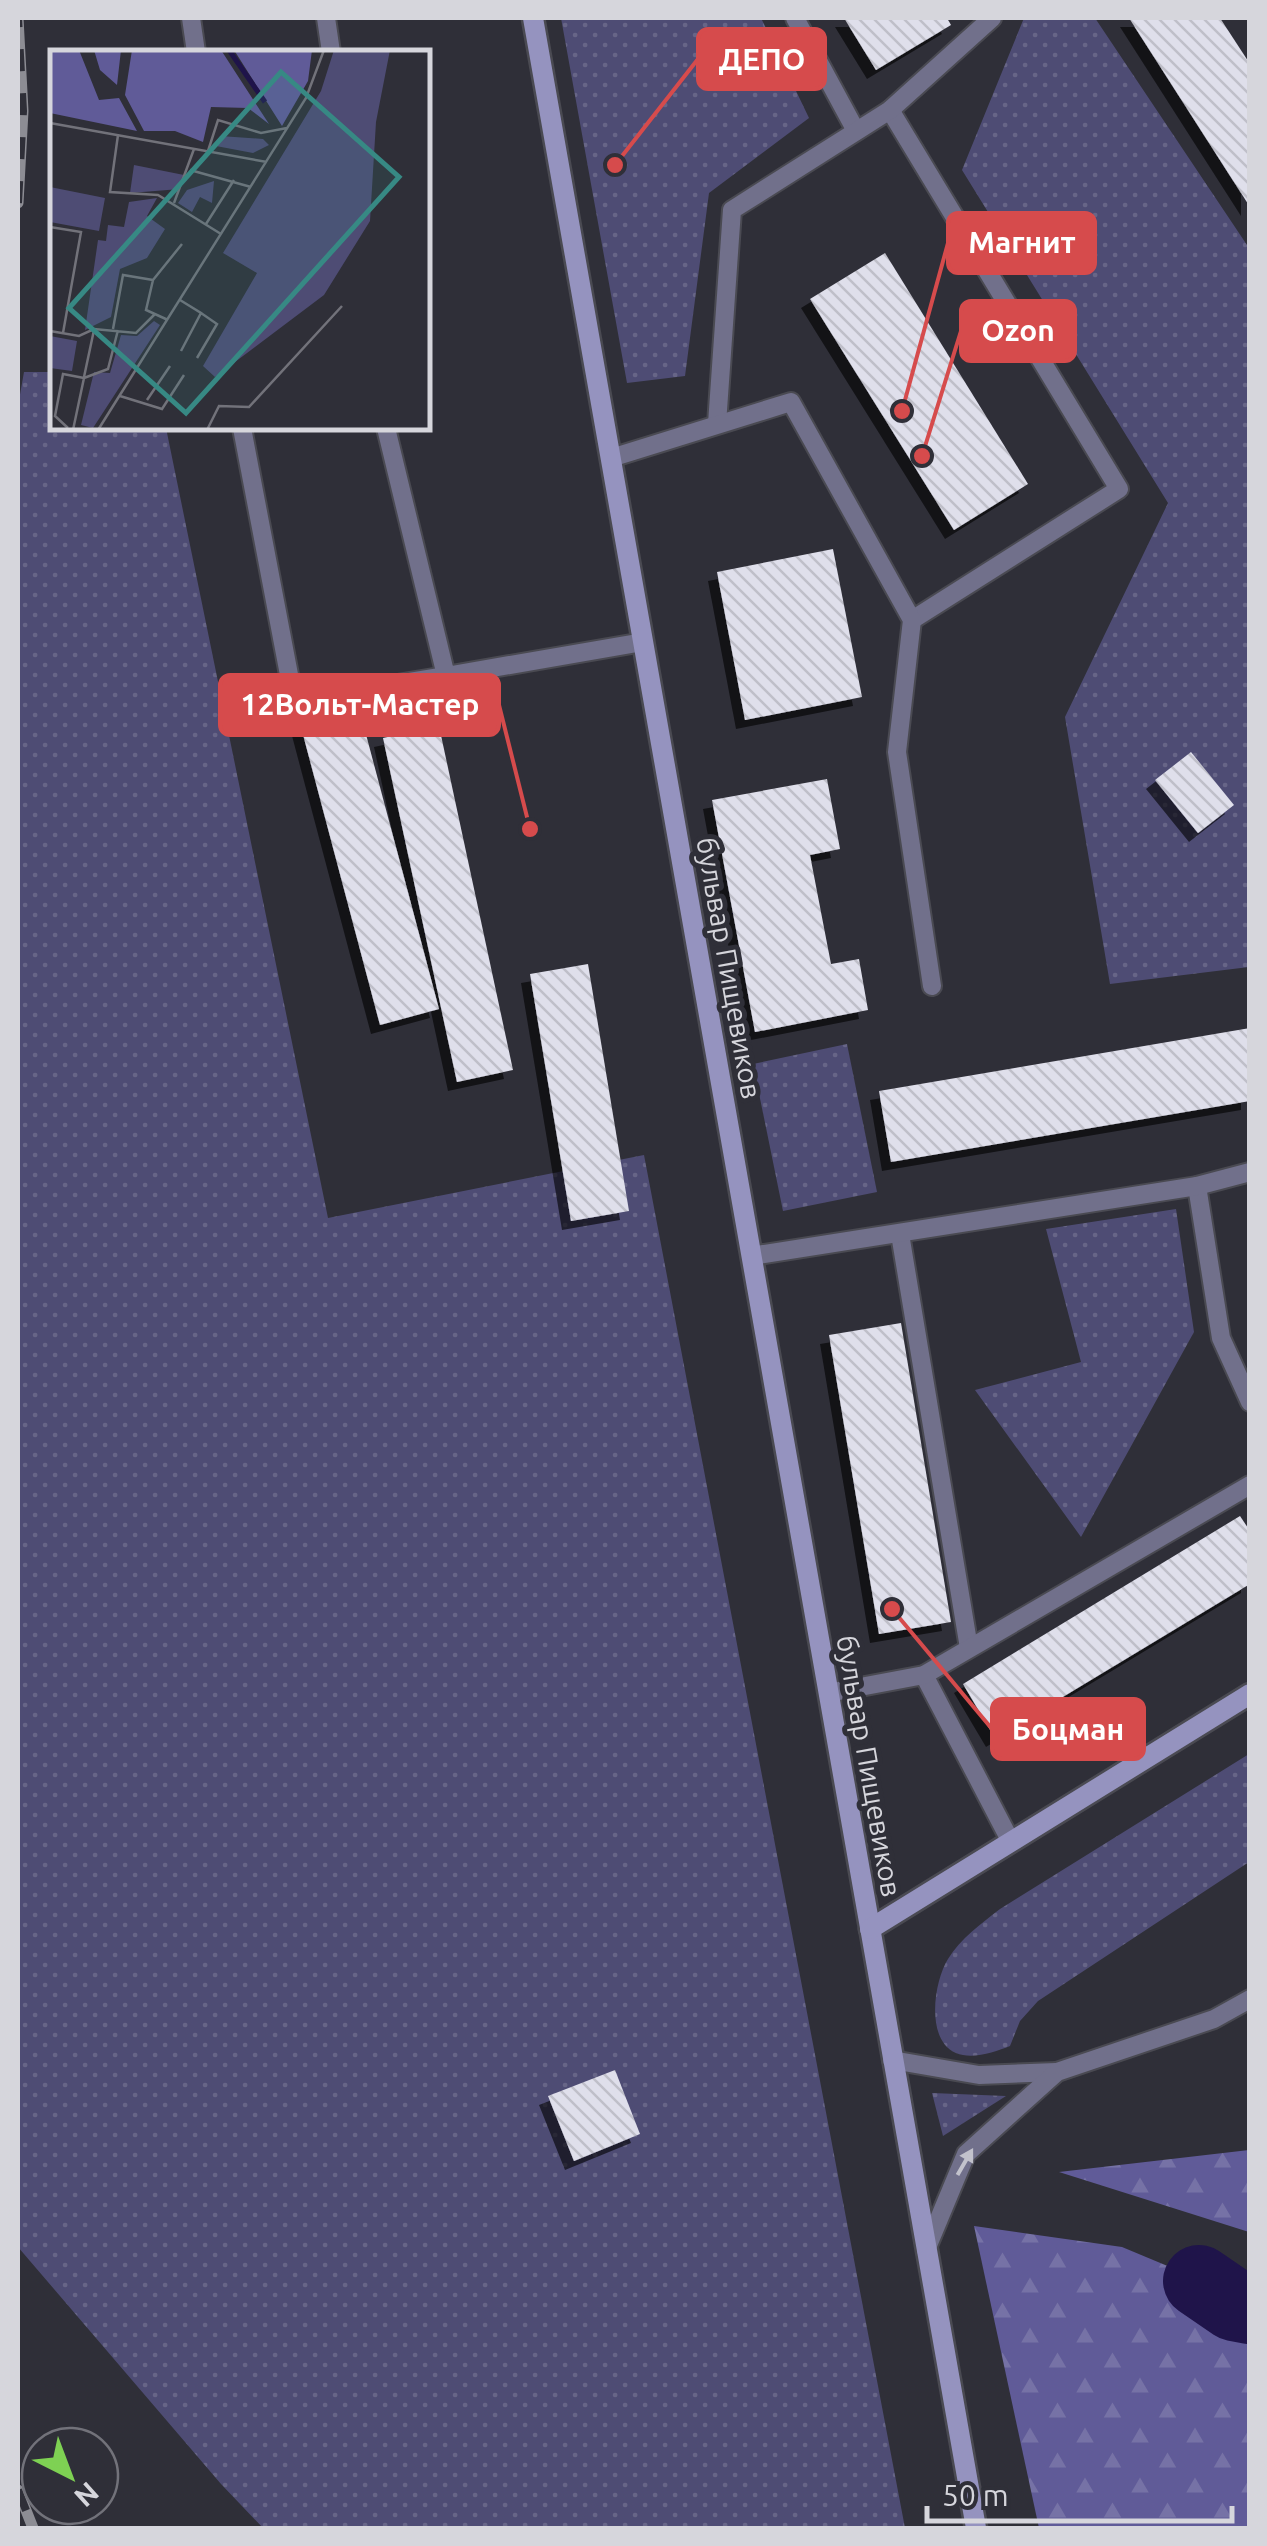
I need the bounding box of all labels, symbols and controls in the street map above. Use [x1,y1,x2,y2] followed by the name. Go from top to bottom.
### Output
[698,29,825,89] callout: ДЕПО
[719,42,805,76] text: ДЕПО
[50,50,430,430] inset map
[948,213,1095,273] callout: Магнит
[968,225,1076,259] text: Магнит
[961,301,1075,361] callout: Ozon
[981,313,1055,347] text: Ozon
[220,675,499,735] callout: 12Вольт-Мастер
[241,687,479,721] text: 12Вольт-Мастер
[691,835,768,1101] street label: бульвар Пищевиков
[831,1633,908,1899] street label: бульвар Пищевиков
[992,1699,1144,1759] callout: Боцман
[1012,1712,1124,1746] text: Боцман
[956,2148,974,2176] one-way arrow
[20,2426,120,2526] north arrow
[927,2461,1232,2523] scale bar
[69,2476,105,2513] text: N
[942,2478,1009,2512] text: 50 m

